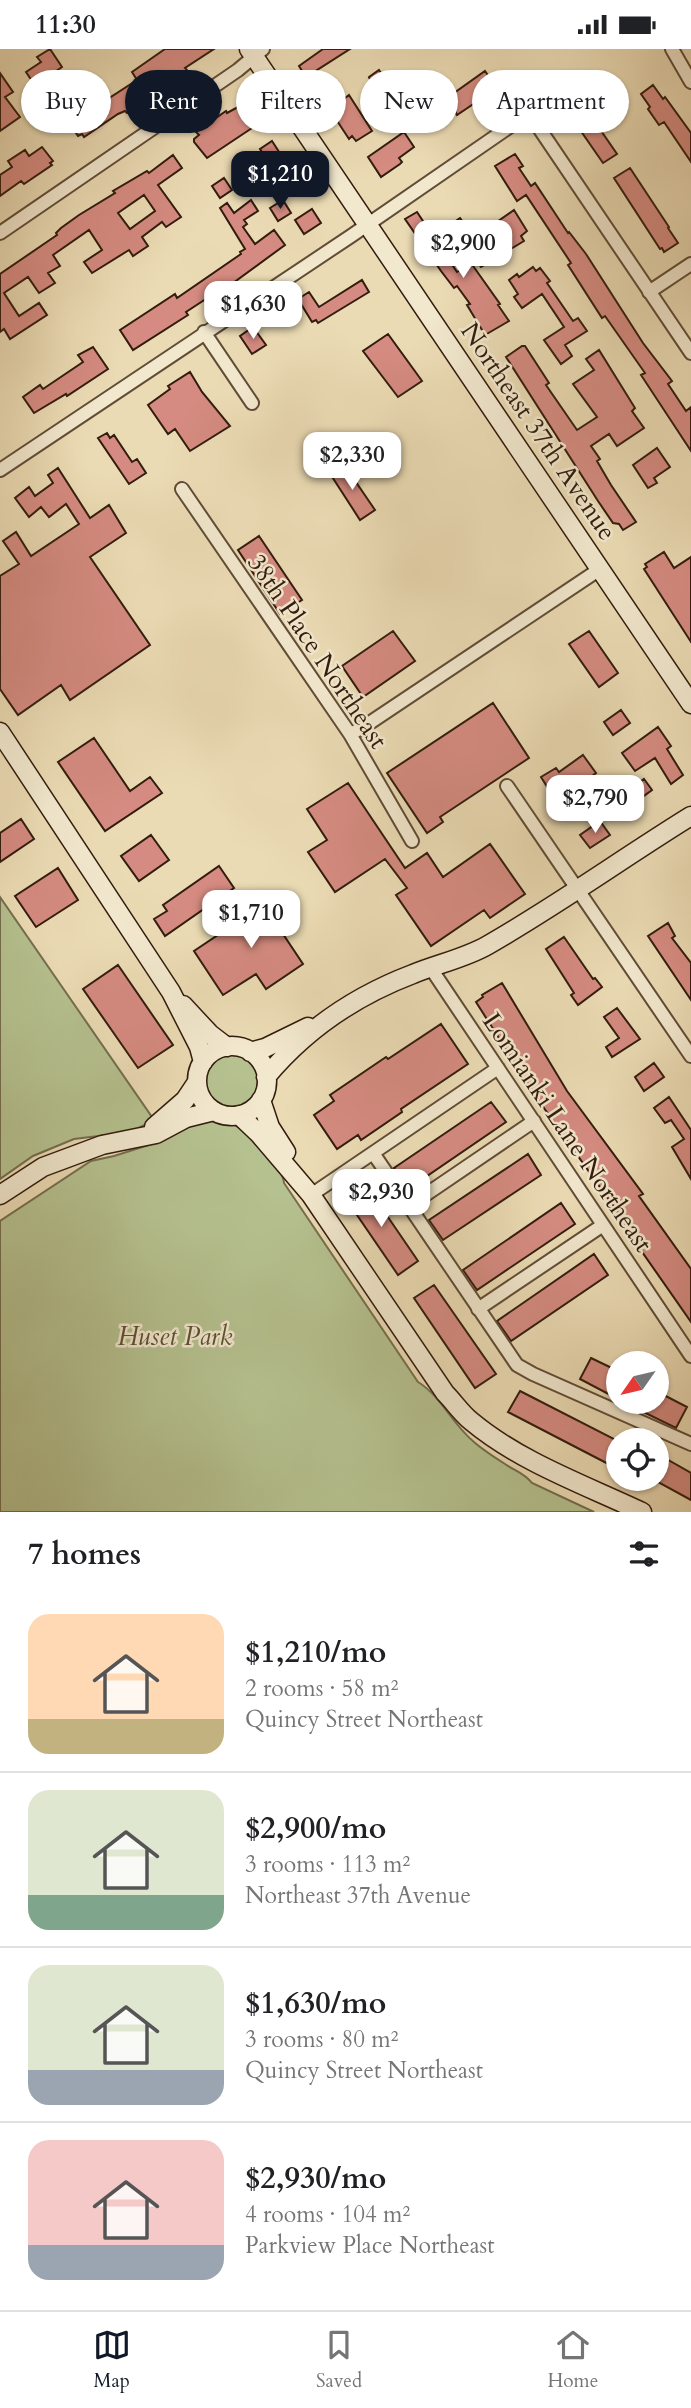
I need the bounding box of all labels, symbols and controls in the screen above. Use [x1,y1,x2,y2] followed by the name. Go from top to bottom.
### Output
[35,7,96,42] text: 11:30
[21,70,111,133] chip: Buy
[125,70,222,133] chip: Rent
[236,70,346,133] chip: Filters
[360,70,458,133] chip: New
[472,70,629,133] chip: Apartment
[223,151,337,211] pin: $1,210
[247,158,313,189] text: $1,210
[406,221,520,280] pin: $2,900
[430,227,496,258] text: $2,900
[196,281,310,341] pin: $1,630
[220,288,286,319] text: $1,630
[453,316,625,547] street label: Northeast 37th Avenue
[295,433,409,492] pin: $2,330
[319,439,385,470] text: $2,330
[239,547,396,756] street label: 38th Place Northeast
[538,775,652,835] pin: $2,790
[562,782,628,813] text: $2,790
[194,891,308,950] pin: $1,710
[218,897,284,928] text: $1,710
[474,1006,661,1259] street label: Lomianki Lane Northeast
[324,1169,438,1229] pin: $2,930
[348,1176,414,1207] text: $2,930
[118,1319,233,1354] park label: Huset Park
[606,1351,668,1414] north arrow
[606,1351,669,1491] map controls
[606,1428,669,1491] button: locate
[28,1534,141,1575] text: 7 homes
[625,1535,663,1573] icon: filters
[245,1632,386,1673] text: $1,210/mo
[84,1642,168,1726] icon: home
[245,1673,398,1704] text: 2 rooms · 58 m²
[245,1704,483,1735] text: Quincy Street Northeast
[245,1808,386,1849] text: $2,900/mo
[84,1818,168,1902] icon: home
[245,1849,410,1880] text: 3 rooms · 113 m²
[245,1880,471,1911] text: Northeast 37th Avenue
[245,1983,386,2024] text: $1,630/mo
[84,1993,168,2077] icon: home
[245,2024,398,2055] text: 3 rooms · 80 m²
[245,2055,483,2086] text: Quincy Street Northeast
[245,2158,386,2199] text: $2,930/mo
[84,2168,168,2252] icon: home
[245,2199,410,2230] text: 4 rooms · 104 m²
[245,2230,495,2261] text: Parkview Place Northeast
[93,2326,131,2394] tab: Map
[316,2326,362,2394] tab: Saved
[547,2326,598,2394] tab: Home

